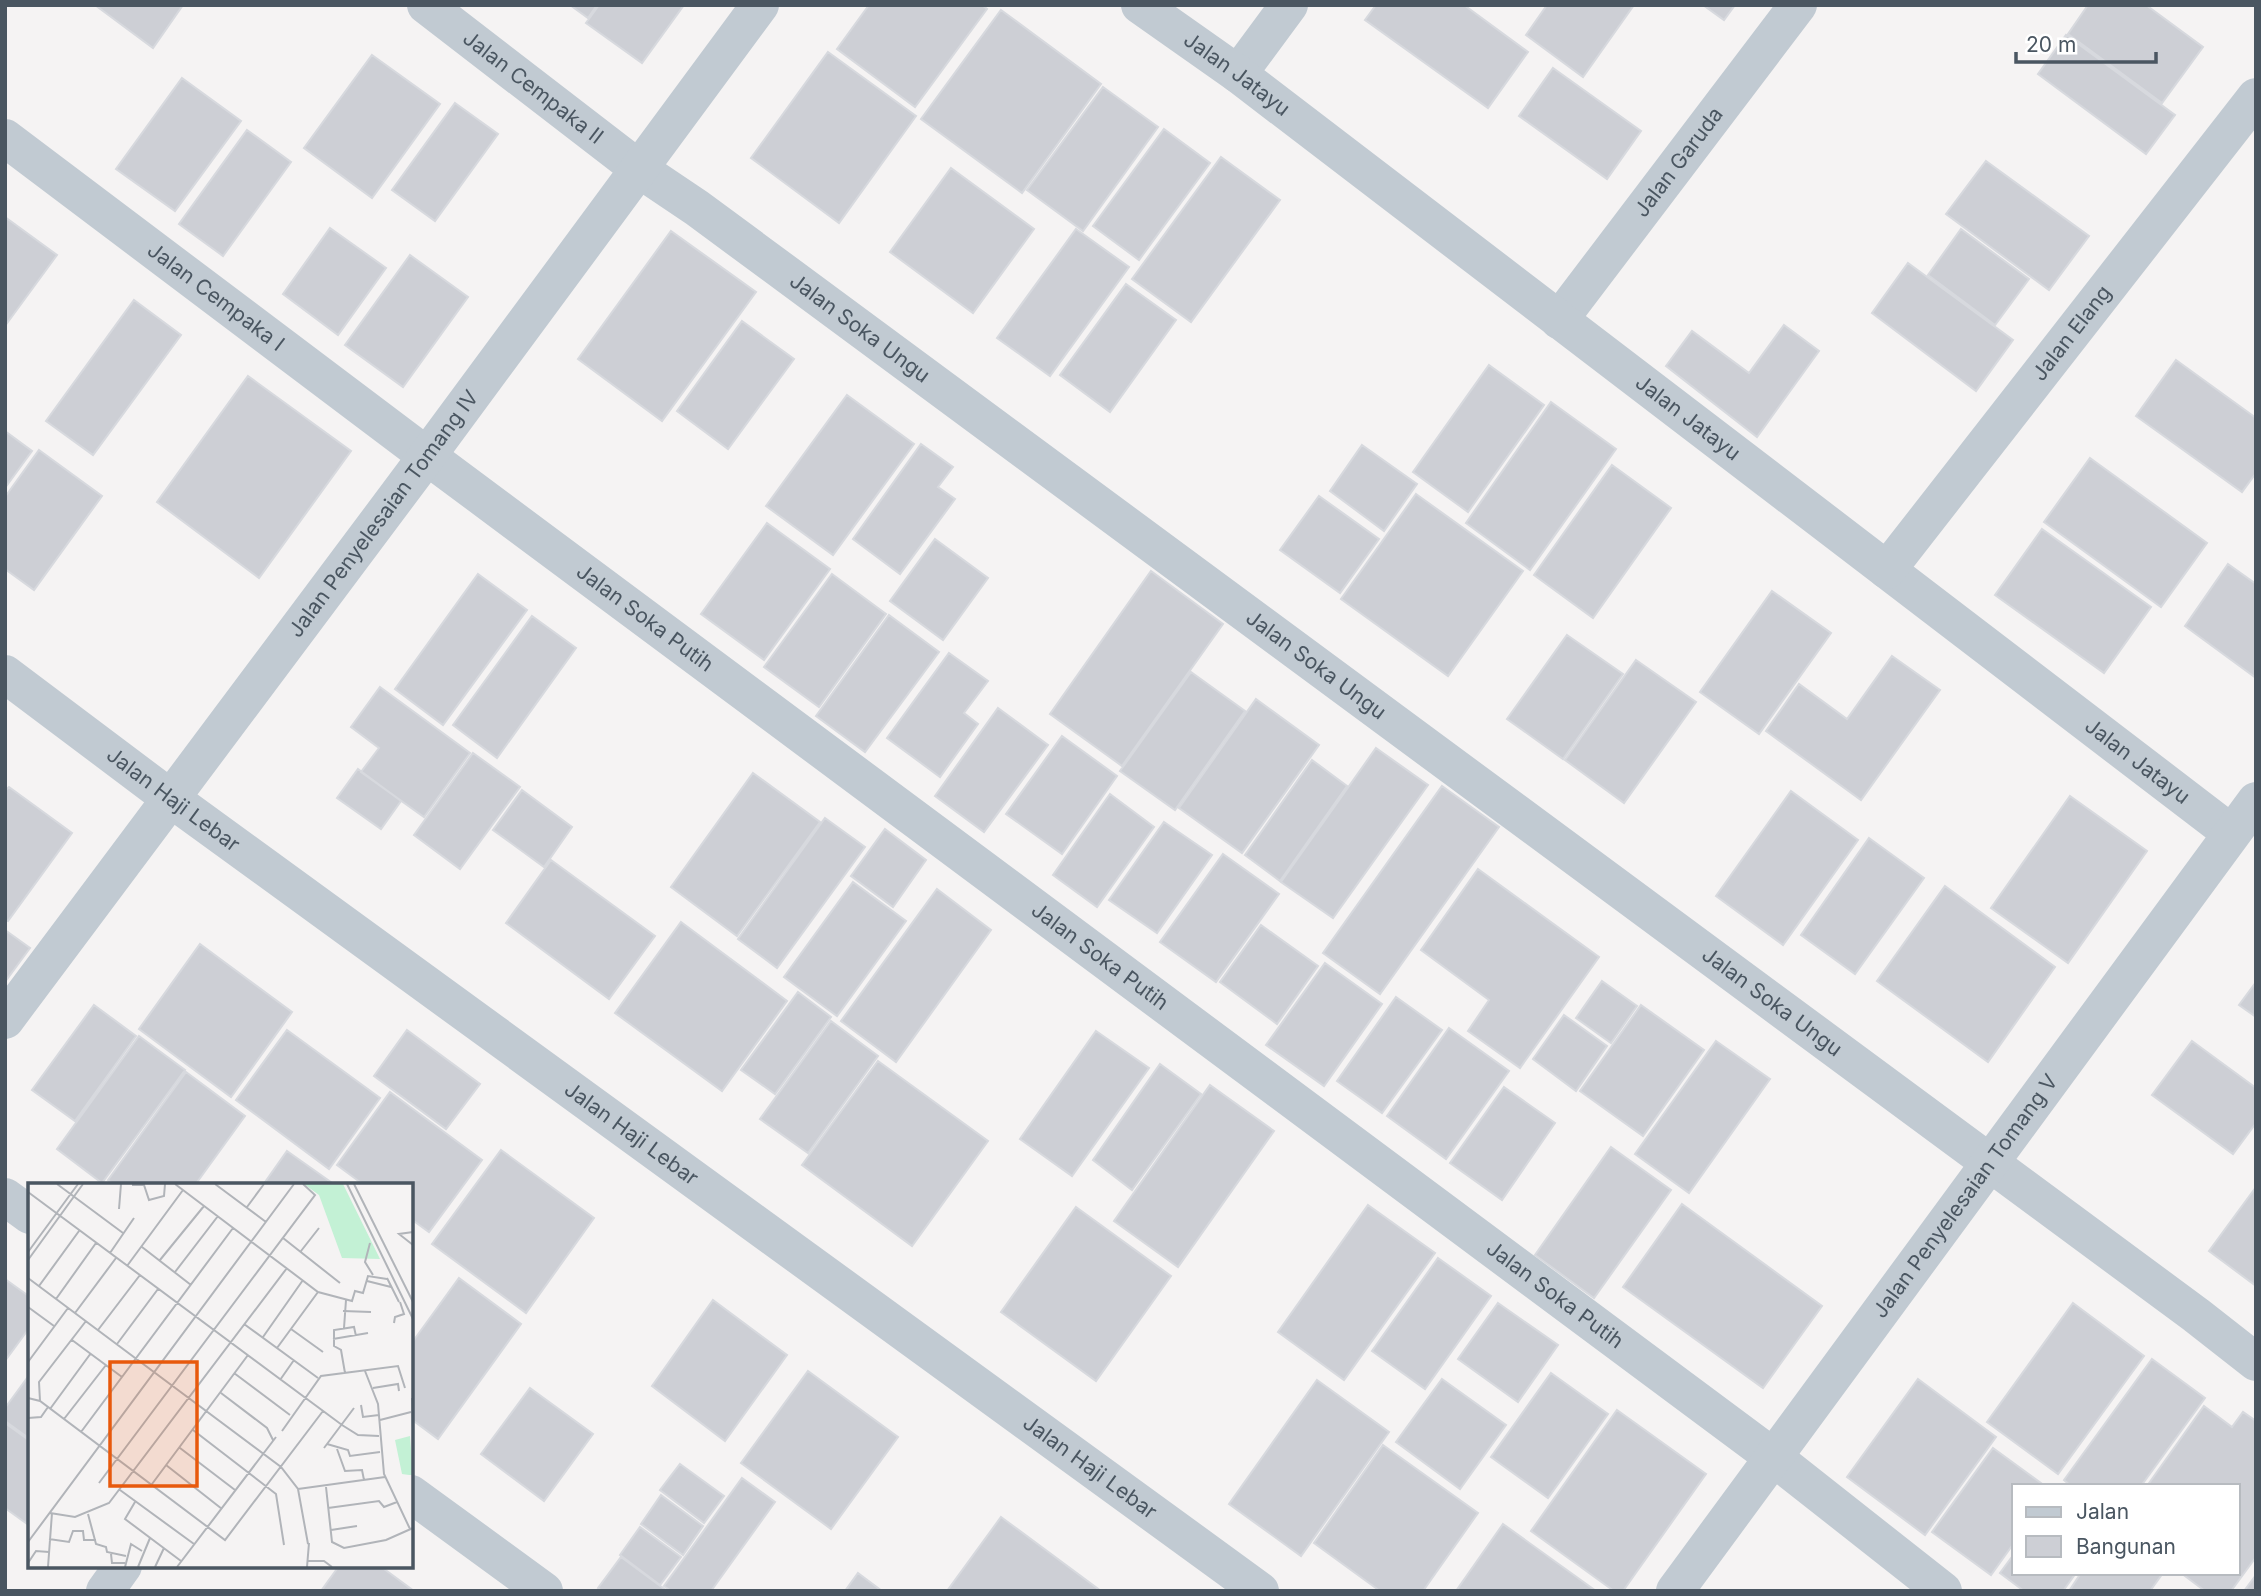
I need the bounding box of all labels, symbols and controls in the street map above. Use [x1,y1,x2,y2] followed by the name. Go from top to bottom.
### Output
[2016,21,2156,65] scale bar
[458,25,608,149] street label: Jalan Cempaka II
[1179,27,1295,121] street label: Jalan Jatayu
[2026,32,2076,57] text: 20 m
[1629,102,1728,222] street label: Jalan Garuda
[143,237,289,356] street label: Jalan Cempaka I
[785,268,935,388] street label: Jalan Soka Ungu
[2026,280,2116,385] street label: Jalan Elang
[1631,369,1746,465] street label: Jalan Jatayu
[283,385,483,642] street label: Jalan Penyelesaian Tomang IV
[572,559,719,677] street label: Jalan Soka Putih
[1241,605,1391,724] street label: Jalan Soka Ungu
[2080,713,2195,809] street label: Jalan Jatayu
[102,742,245,857] street label: Jalan Haji Lebar
[1027,897,1174,1015] street label: Jalan Soka Putih
[1697,942,1847,1061] street label: Jalan Soka Ungu
[1867,1069,2063,1323] street label: Jalan Penyelesaian Tomang V
[560,1076,704,1190] street label: Jalan Haji Lebar
[28,1183,413,1568] inset map
[1482,1235,1629,1354] street label: Jalan Soka Putih
[1018,1410,1162,1524] street label: Jalan Haji Lebar
[2012,1484,2240,1575] legend
[2076,1499,2129,1524] text: Jalan
[2076,1534,2176,1559] text: Bangunan

